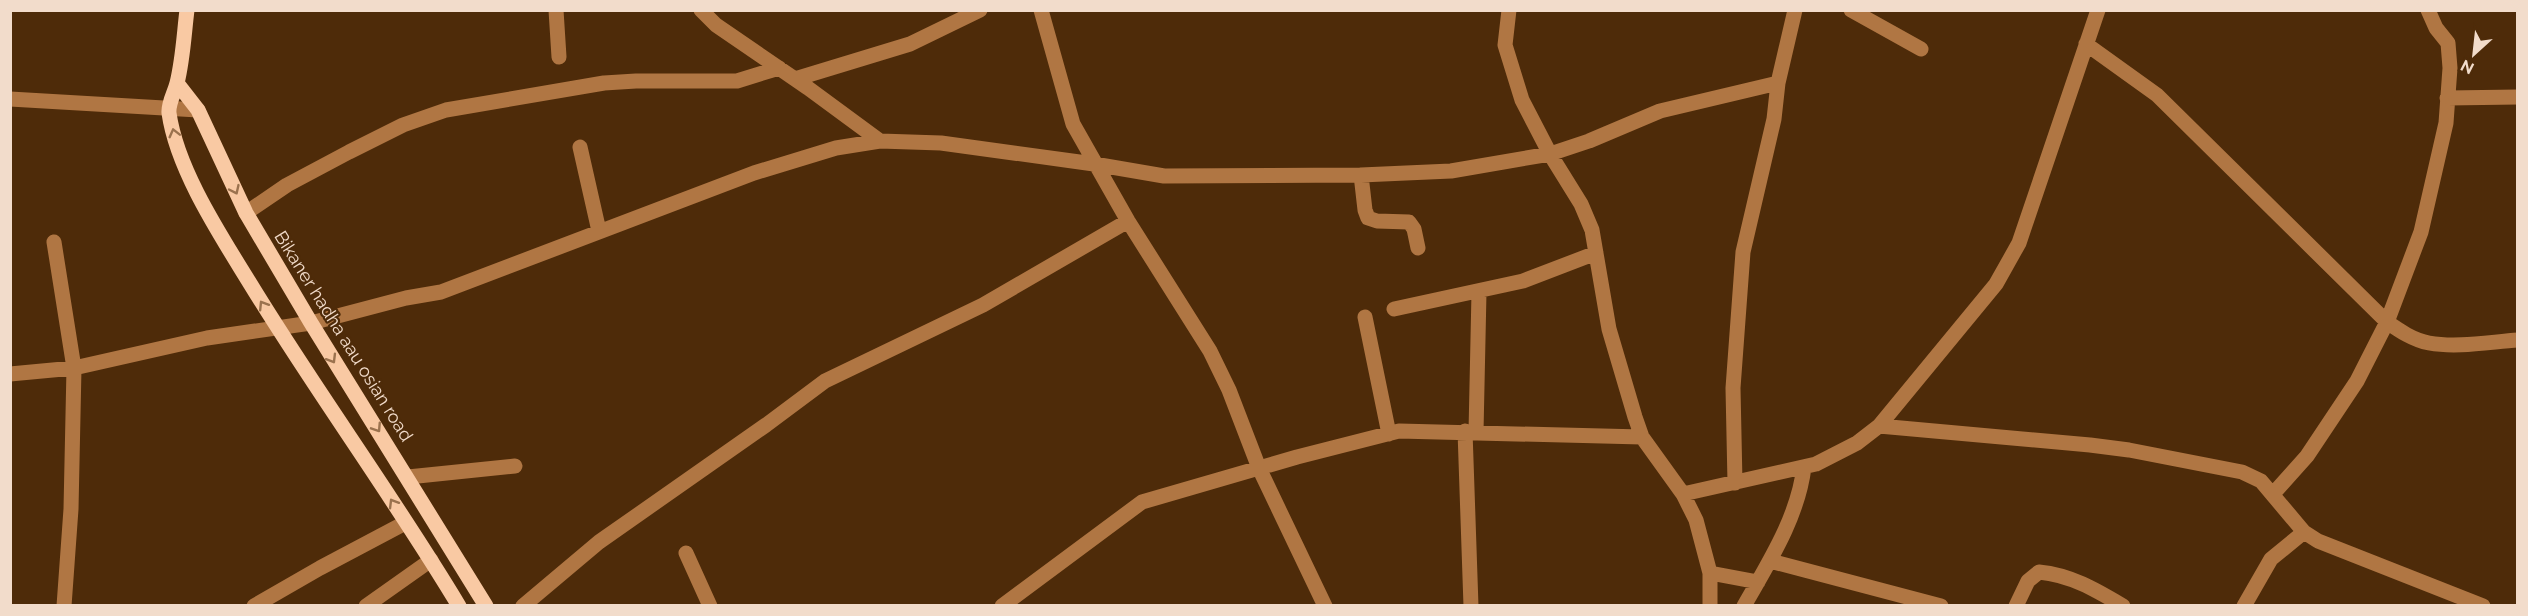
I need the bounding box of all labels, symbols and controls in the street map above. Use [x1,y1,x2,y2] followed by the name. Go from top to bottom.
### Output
[2444,24,2504,84] north arrow
[2458,56,2477,78] text: N
[168,128,181,138] one-way arrow
[228,183,240,194] one-way arrow
[270,227,418,445] street label: Bikaner hadha aau osian road
[259,301,271,311] one-way arrow
[325,353,337,363] one-way arrow
[370,421,381,432] one-way arrow
[389,499,401,509] one-way arrow

